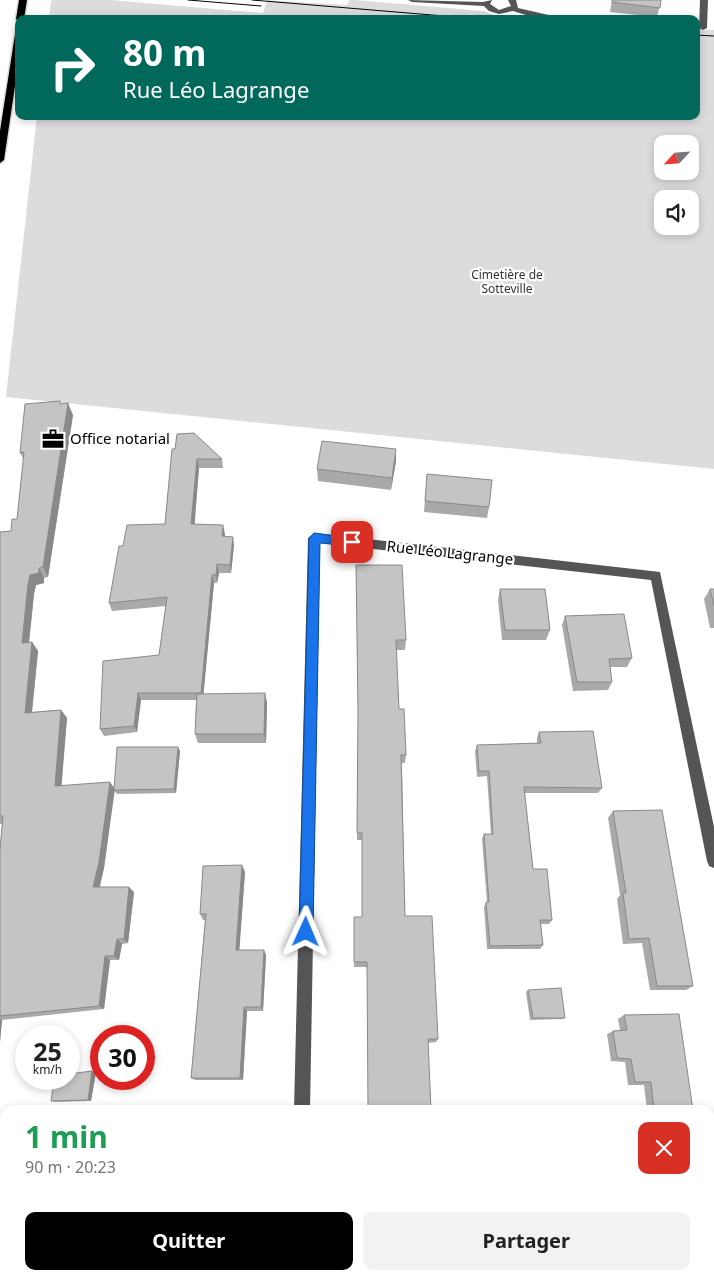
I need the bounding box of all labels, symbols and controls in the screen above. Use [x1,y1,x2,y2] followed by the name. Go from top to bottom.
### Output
[123,29,206,76] text: 80 m
[40,35,105,100] icon: right
[123,74,309,104] text: Rue Léo Lagrange
[654,135,699,180] north arrow
[654,135,699,235] map controls
[654,190,699,235] button: sound
[471,266,543,297] park label: Cimetière de Sotteville
[40,426,66,452] office icon: Office notarial
[70,428,170,448] place label: Office notarial
[331,521,373,563] pin
[338,528,366,556] icon: arrive
[386,535,514,569] street label: Rue Léo Lagrange
[279,905,331,957] position arrow
[90,1025,155,1090] speed limit sign: 30
[33,1034,62,1068] text: 25
[33,1061,62,1078] text: km/h
[25,1116,108,1157] text: 1 min
[638,1122,690,1174] button: close
[25,1156,116,1178] text: 90 m · 20:23
[25,1212,353,1270] button: Quitter
[363,1212,690,1270] button: Partager

